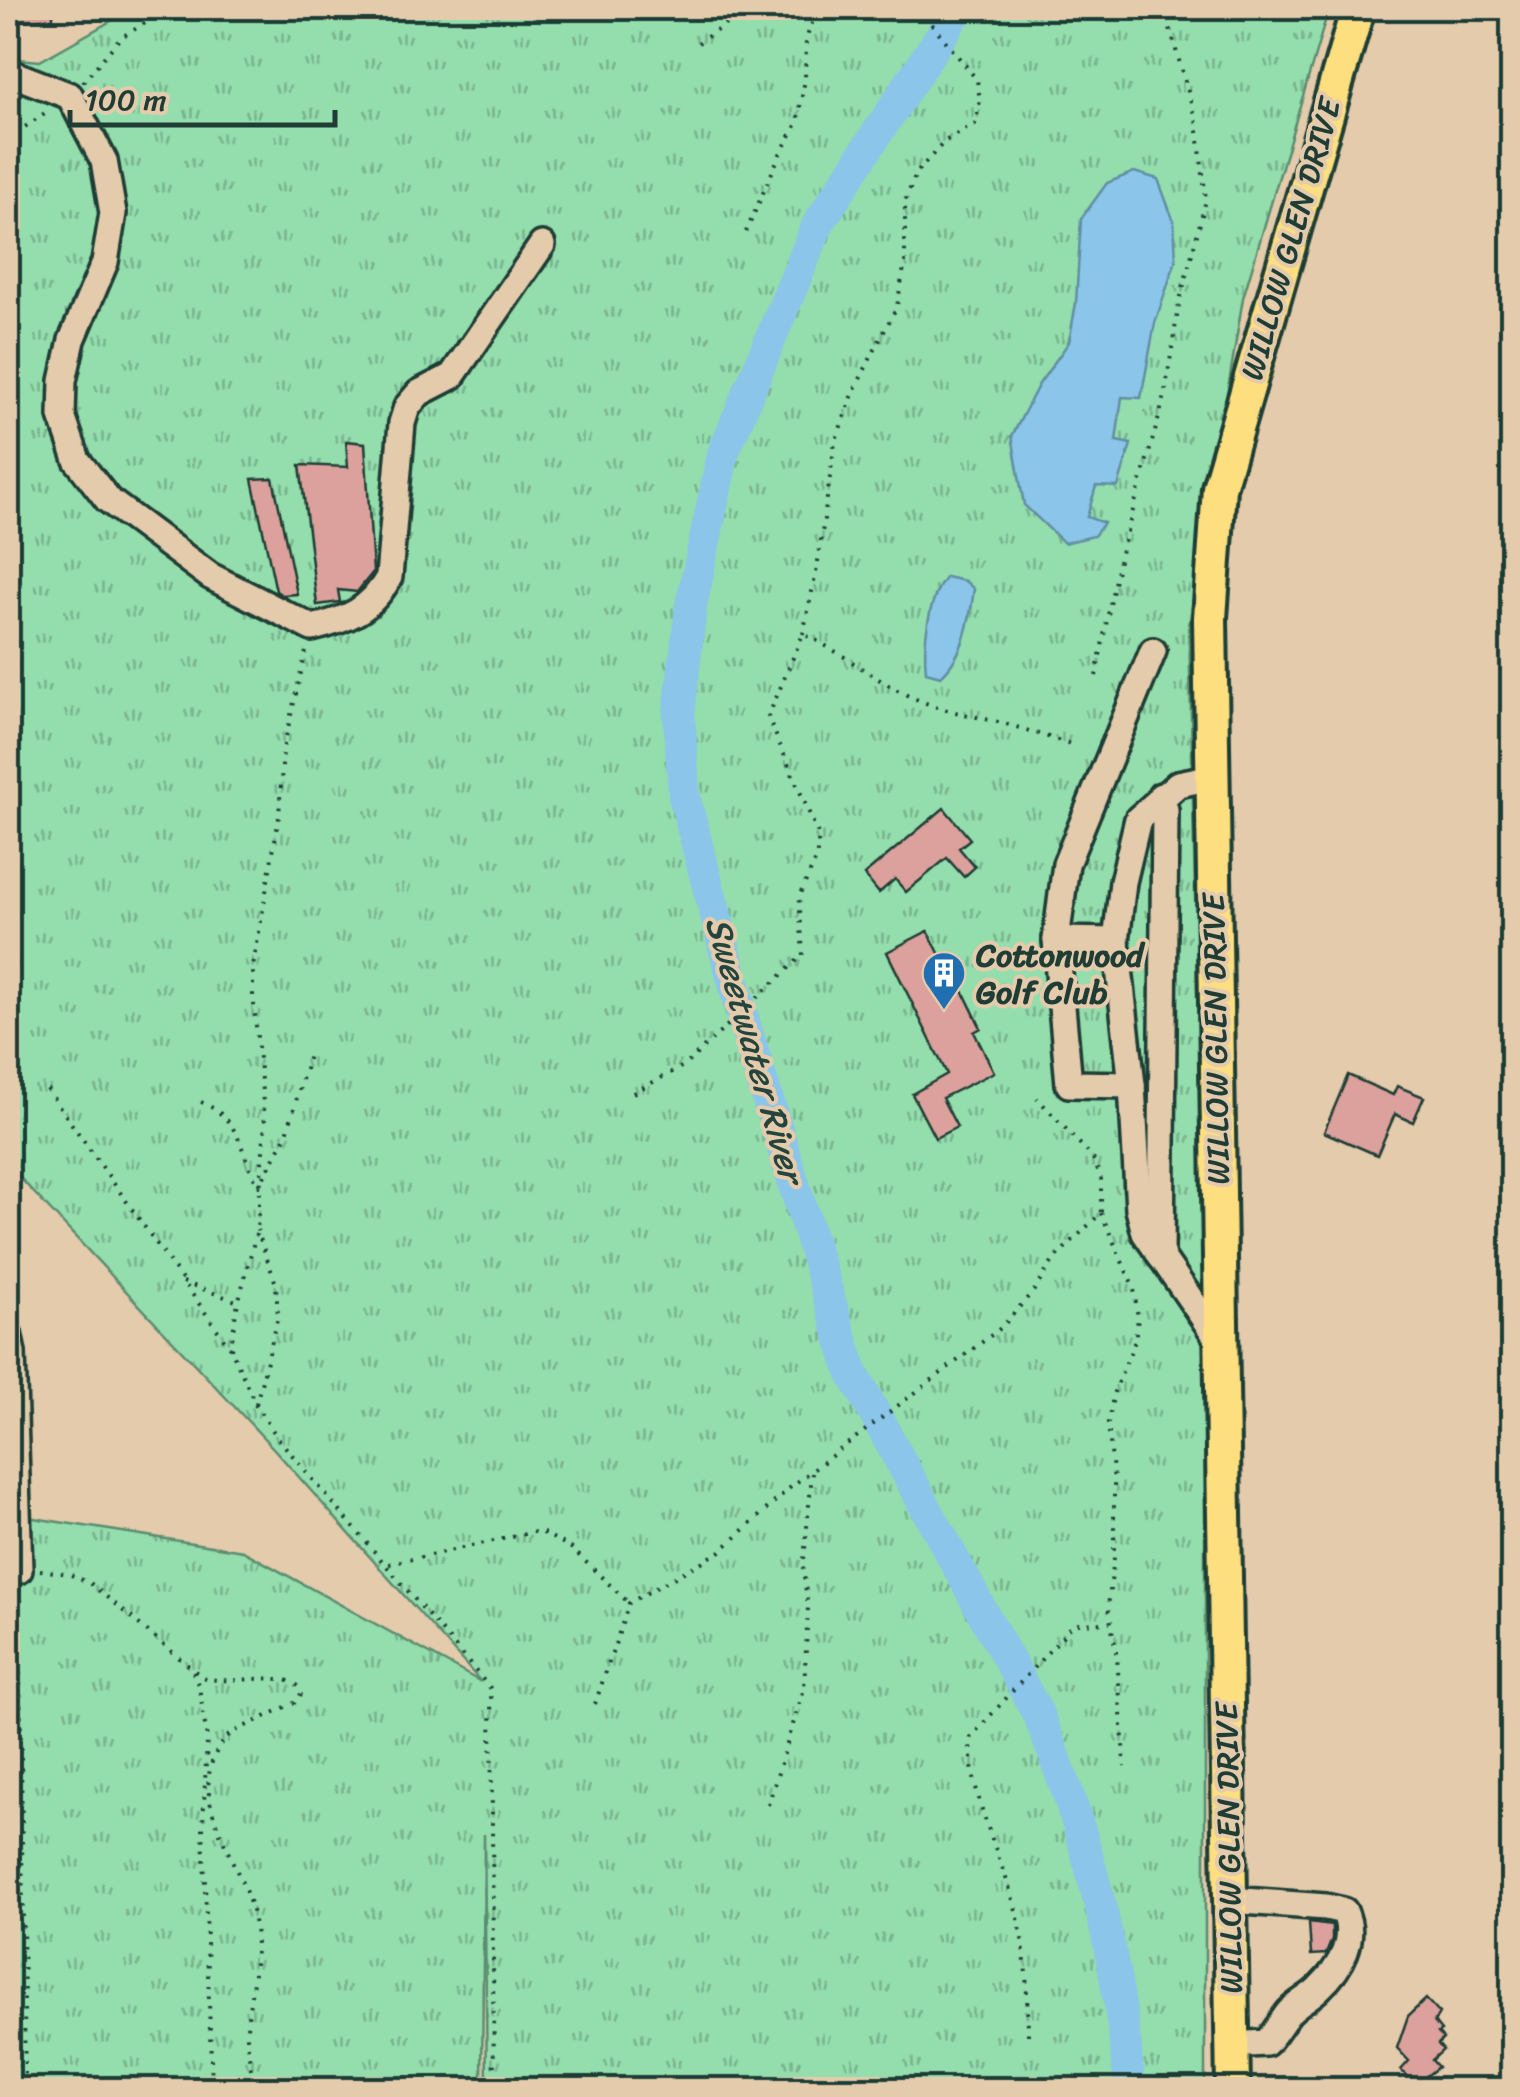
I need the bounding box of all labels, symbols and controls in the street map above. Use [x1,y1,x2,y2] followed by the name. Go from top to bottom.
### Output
[70,65,335,127] scale bar
[85,73,167,127] text: 100 m
[1223,89,1359,387] street label: WILLOW GLEN DRIVE
[1185,891,1247,1185] street label: WILLOW GLEN DRIVE
[687,909,824,1196] water label: Sweetwater River
[975,927,1146,1021] place label: Cottonwood Golf Club
[921,950,967,1011] building icon: Cottonwood Golf Club
[1198,1700,1260,1994] street label: WILLOW GLEN DRIVE

